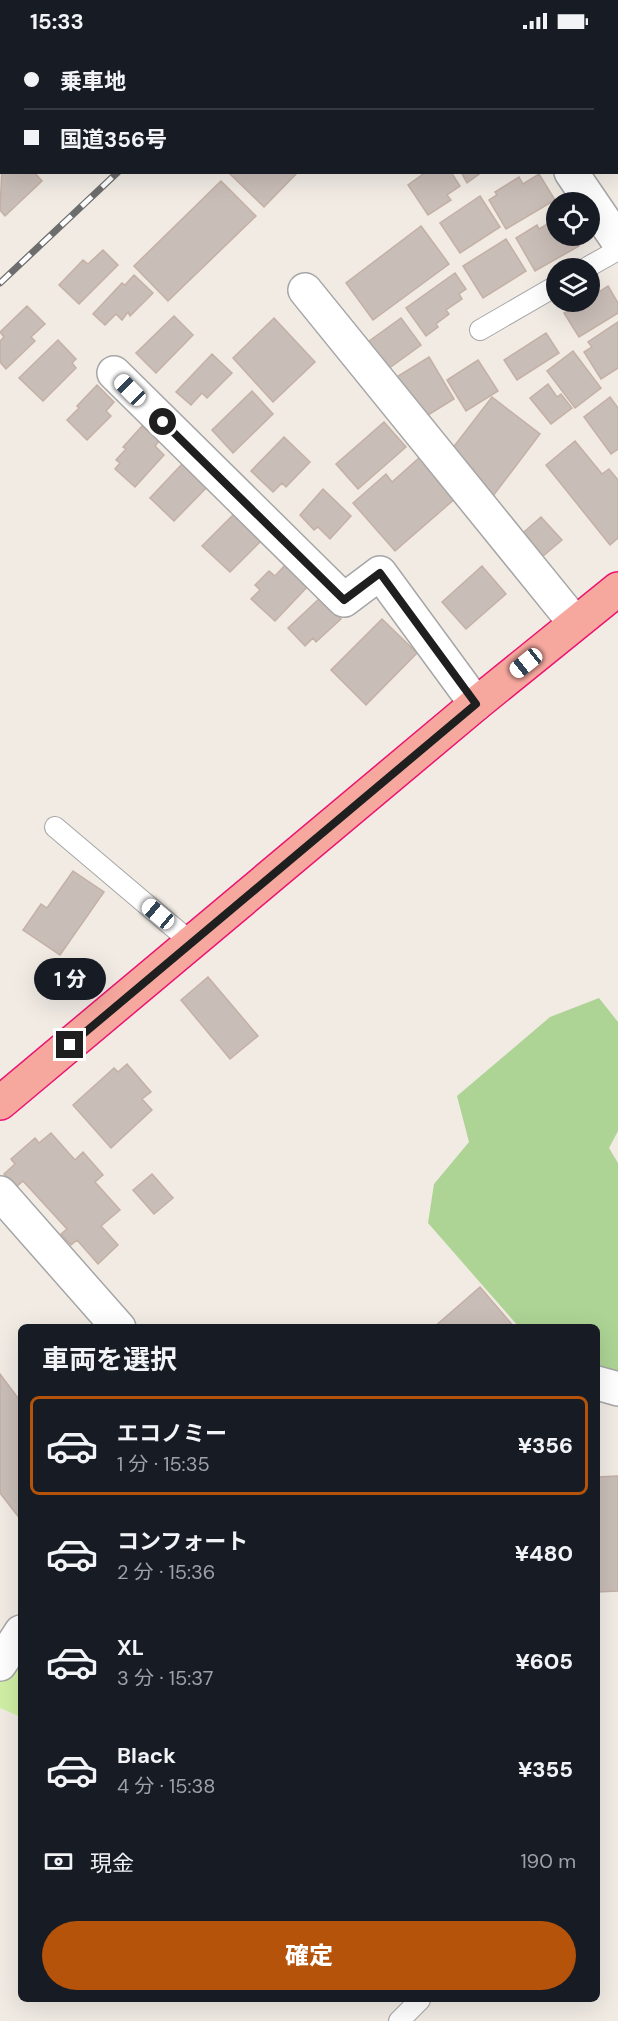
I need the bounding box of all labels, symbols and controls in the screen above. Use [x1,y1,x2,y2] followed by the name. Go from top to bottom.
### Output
[30,7,84,36] text: 15:33
[60,67,126,96] text: 乗車地
[60,125,167,154] text: 国道356号
[546,192,600,312] map controls
[546,192,600,246] button: locate
[546,258,600,312] button: layers
[111,371,149,409] car
[149,408,176,435] route start
[506,645,546,681] car
[138,896,178,932] car
[34,958,106,1000] callout: 1 分
[54,966,86,992] text: 1 分
[56,1031,83,1058] route end
[42,1342,177,1377] text: 車両を選択
[45,1419,99,1473] icon: car
[117,1419,227,1448] text: エコノミー
[518,1431,573,1460] text: ¥356
[117,1451,210,1477] text: 1 分 · 15:35
[45,1527,99,1581] icon: car
[117,1527,248,1556] text: コンフォート
[515,1539,573,1568] text: ¥480
[117,1559,215,1585] text: 2 分 · 15:36
[117,1633,144,1662] text: XL
[45,1635,99,1689] icon: car
[515,1647,573,1676] text: ¥605
[117,1665,213,1691] text: 3 分 · 15:37
[117,1741,176,1770] text: Black
[45,1743,99,1797] icon: car
[518,1755,573,1784] text: ¥355
[117,1773,216,1799] text: 4 分 · 15:38
[42,1845,75,1878] icon: cash
[520,1848,576,1874] text: 190 m
[90,1849,134,1878] text: 現金
[42,1921,576,1990] button: 確定

